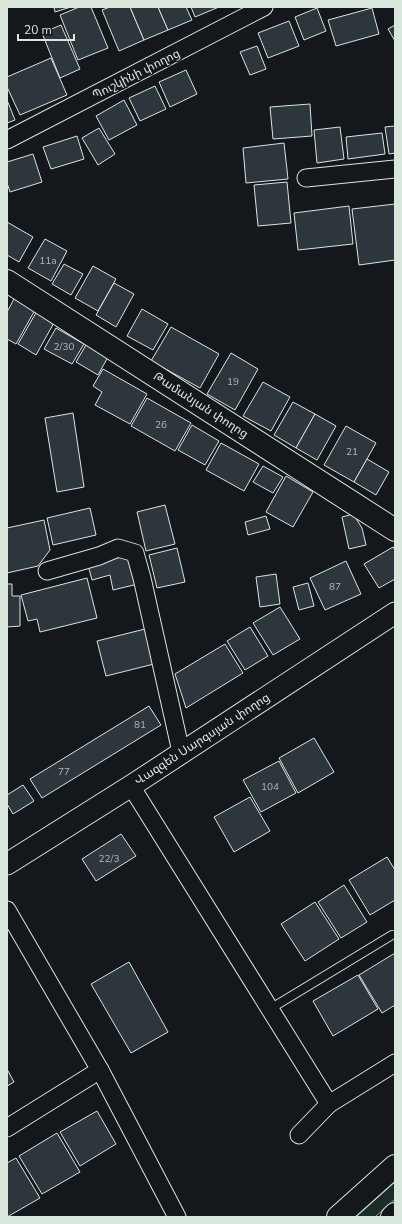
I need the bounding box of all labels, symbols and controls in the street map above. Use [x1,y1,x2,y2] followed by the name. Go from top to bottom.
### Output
[18,16,74,42] scale bar
[24,22,52,38] text: 20 m
[89,45,183,103] street label: Պուշկինի փողոց
[39,254,57,268] house number: 11a
[54,340,74,354] house number: 2/30
[150,368,252,442] street label: Թամանյան փողոց
[227,375,239,389] house number: 19
[155,418,167,432] house number: 26
[346,445,358,459] house number: 21
[329,580,341,594] house number: 87
[131,689,273,789] street label: Վազգեն Սարգսյան փողոց
[134,718,146,732] house number: 81
[58,765,70,779] house number: 77
[261,780,279,794] house number: 104
[99,852,119,866] house number: 22/3

